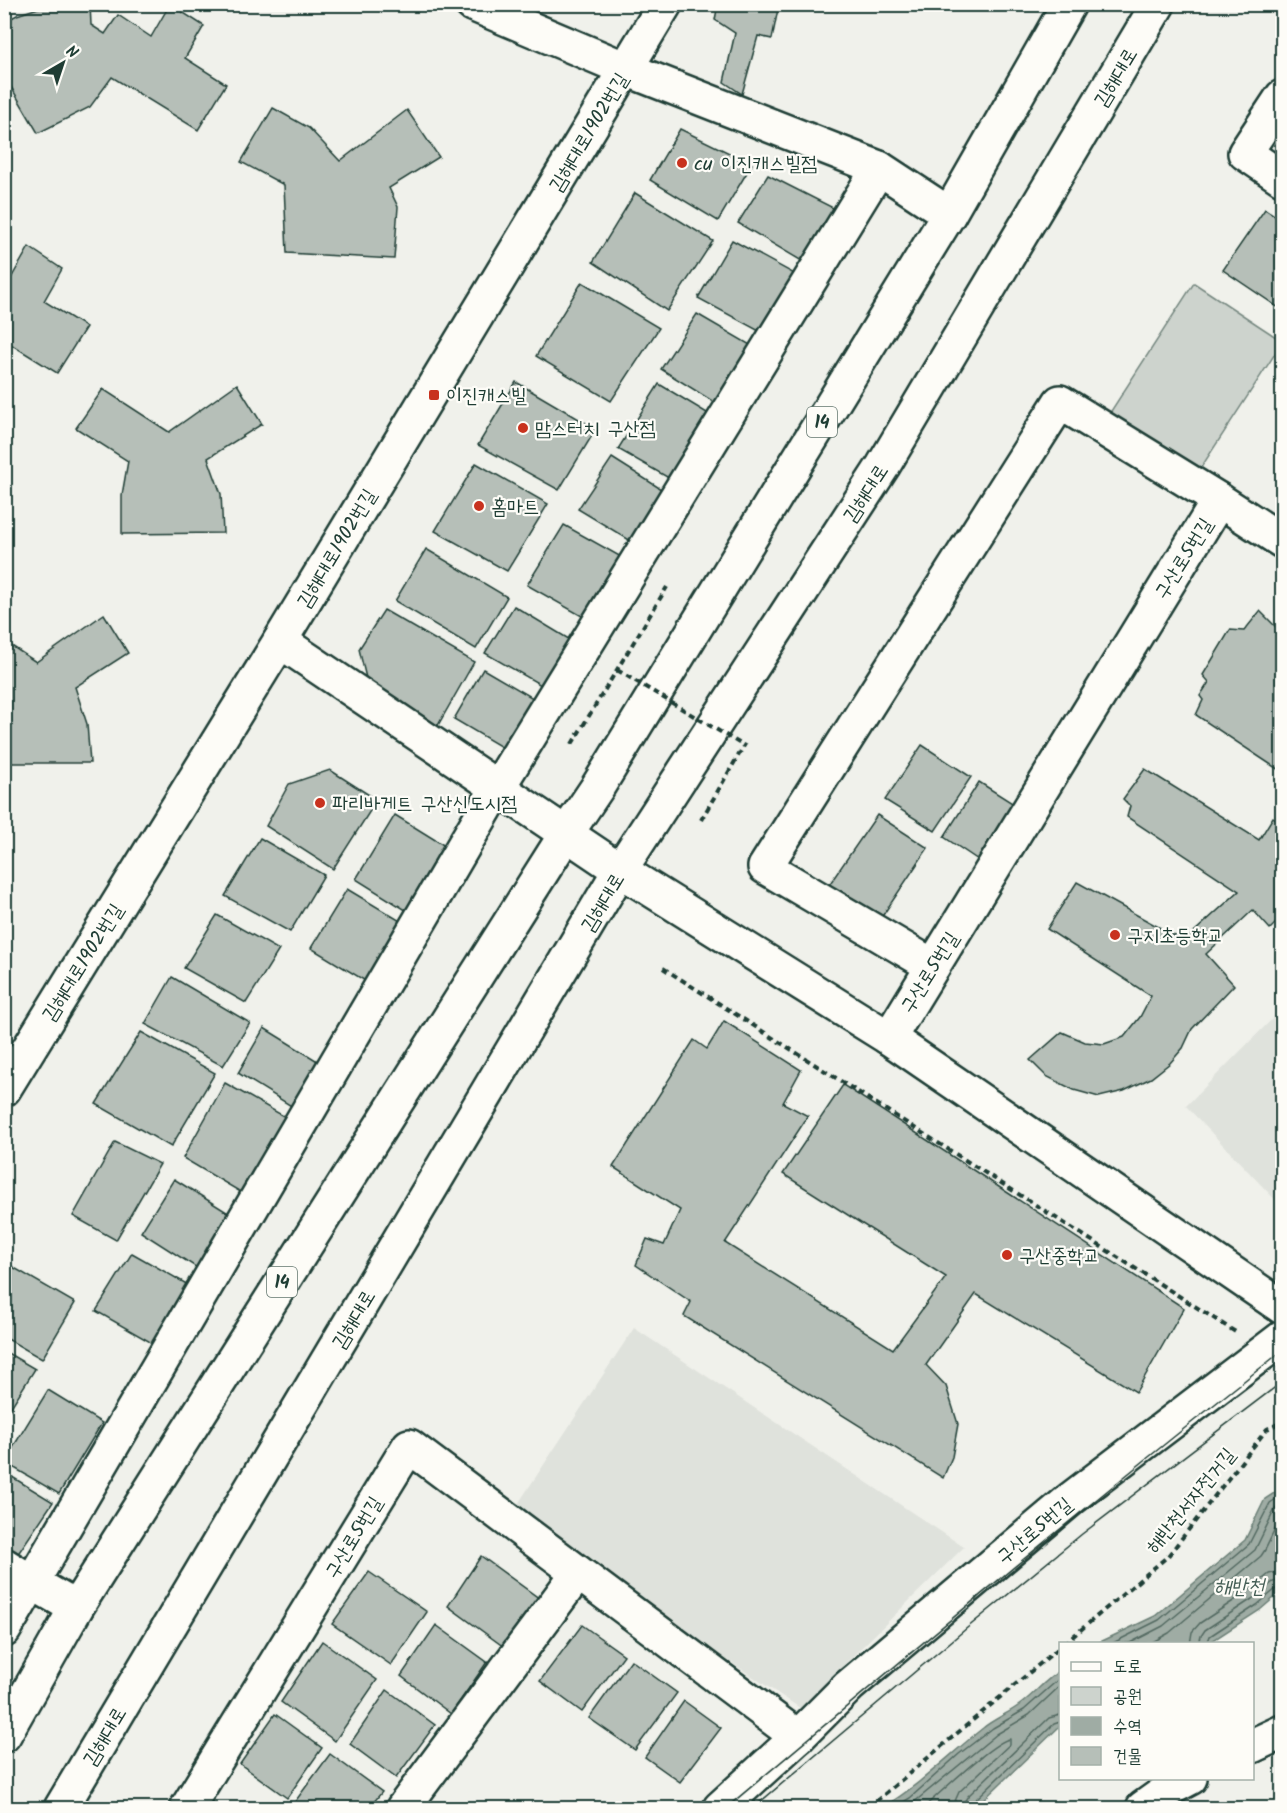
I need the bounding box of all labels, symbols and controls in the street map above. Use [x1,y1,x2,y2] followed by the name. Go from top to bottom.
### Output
[33,33,93,93] north arrow
[60,40,83,65] text: N
[1086,42,1147,114] street label: 김해대로
[541,67,638,199] street label: 김해대로1902번길
[694,149,817,181] place label: cu 이진캐스빌점
[675,156,689,170] marker: cu 이진캐스빌점
[446,381,527,413] place label: 이진캐스빌
[427,388,441,402] marker: 이진캐스빌
[807,407,837,437] road number: 14
[535,414,656,446] place label: 맘스터치 구산점
[516,421,530,435] marker: 맘스터치 구산점
[836,458,898,530] street label: 김해대로
[289,483,386,615] street label: 김해대로1902번길
[491,492,539,524] place label: 홈마트
[472,499,486,513] marker: 홈마트
[1147,512,1222,606] street label: 구산로5번길
[332,789,517,821] place label: 파리바게트 구산신도시점
[313,796,327,810] marker: 파리바게트 구산신도시점
[573,867,634,939] street label: 김해대로
[35,898,133,1028] street label: 김해대로1902번길
[1127,921,1224,953] place label: 구지초등학교
[893,926,968,1020] street label: 구산로5번길
[1108,928,1122,942] marker: 구지초등학교
[1019,1241,1099,1273] place label: 구산중학교
[1000,1248,1014,1262] marker: 구산중학교
[267,1267,297,1297] road number: 14
[324,1284,385,1356] street label: 김해대로
[1139,1441,1245,1561] street label: 해반천서자전거길
[990,1490,1081,1573] street label: 구산로5번길
[318,1491,392,1585] street label: 구산로5번길
[1214,1571,1266,1604] water label: 해반천
[1059,1642,1254,1780] legend
[1113,1653,1142,1682] text: 도로
[1113,1683,1142,1712] text: 공원
[75,1701,136,1773] street label: 김해대로
[1113,1713,1142,1742] text: 수역
[1113,1743,1142,1772] text: 건물

